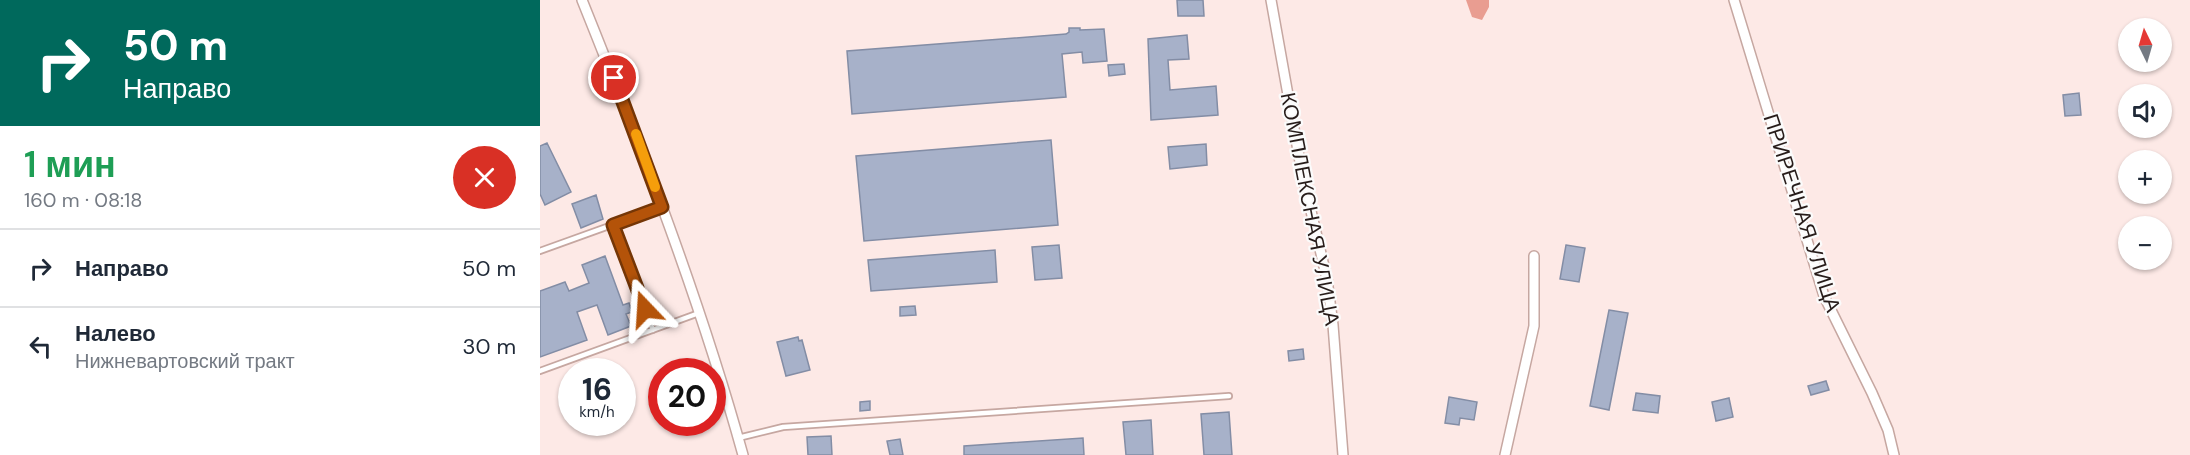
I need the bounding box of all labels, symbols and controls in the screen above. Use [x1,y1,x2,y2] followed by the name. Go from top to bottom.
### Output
[123,18,228,73] text: 50 m
[2118,18,2172,72] north arrow
[2118,18,2172,270] map controls
[24,24,102,102] icon: right
[588,52,639,103] pin
[597,61,630,94] icon: arrive
[123,71,231,106] text: Направо
[2118,84,2172,138] button: sound
[1274,90,1346,328] street label: КОМПЛЕКСНАЯ УЛИЦА
[1757,110,1847,316] street label: ПРИРЕЧНАЯ УЛИЦА
[24,141,116,188] text: 1 мин
[453,146,516,209] button: close
[2118,150,2172,204] button: +
[24,187,143,213] text: 160 m · 08:18
[2118,216,2172,270] button: −
[24,252,57,285] icon: right
[75,254,169,283] text: Направо
[462,254,516,283] text: 50 m
[613,277,677,341] position arrow
[75,319,156,348] text: Налево
[24,330,57,363] icon: left
[462,332,516,361] text: 30 m
[75,348,295,374] text: Нижневартовский тракт
[648,358,726,436] speed limit sign: 20
[582,370,612,409] text: 16
[579,402,615,422] text: km/h

